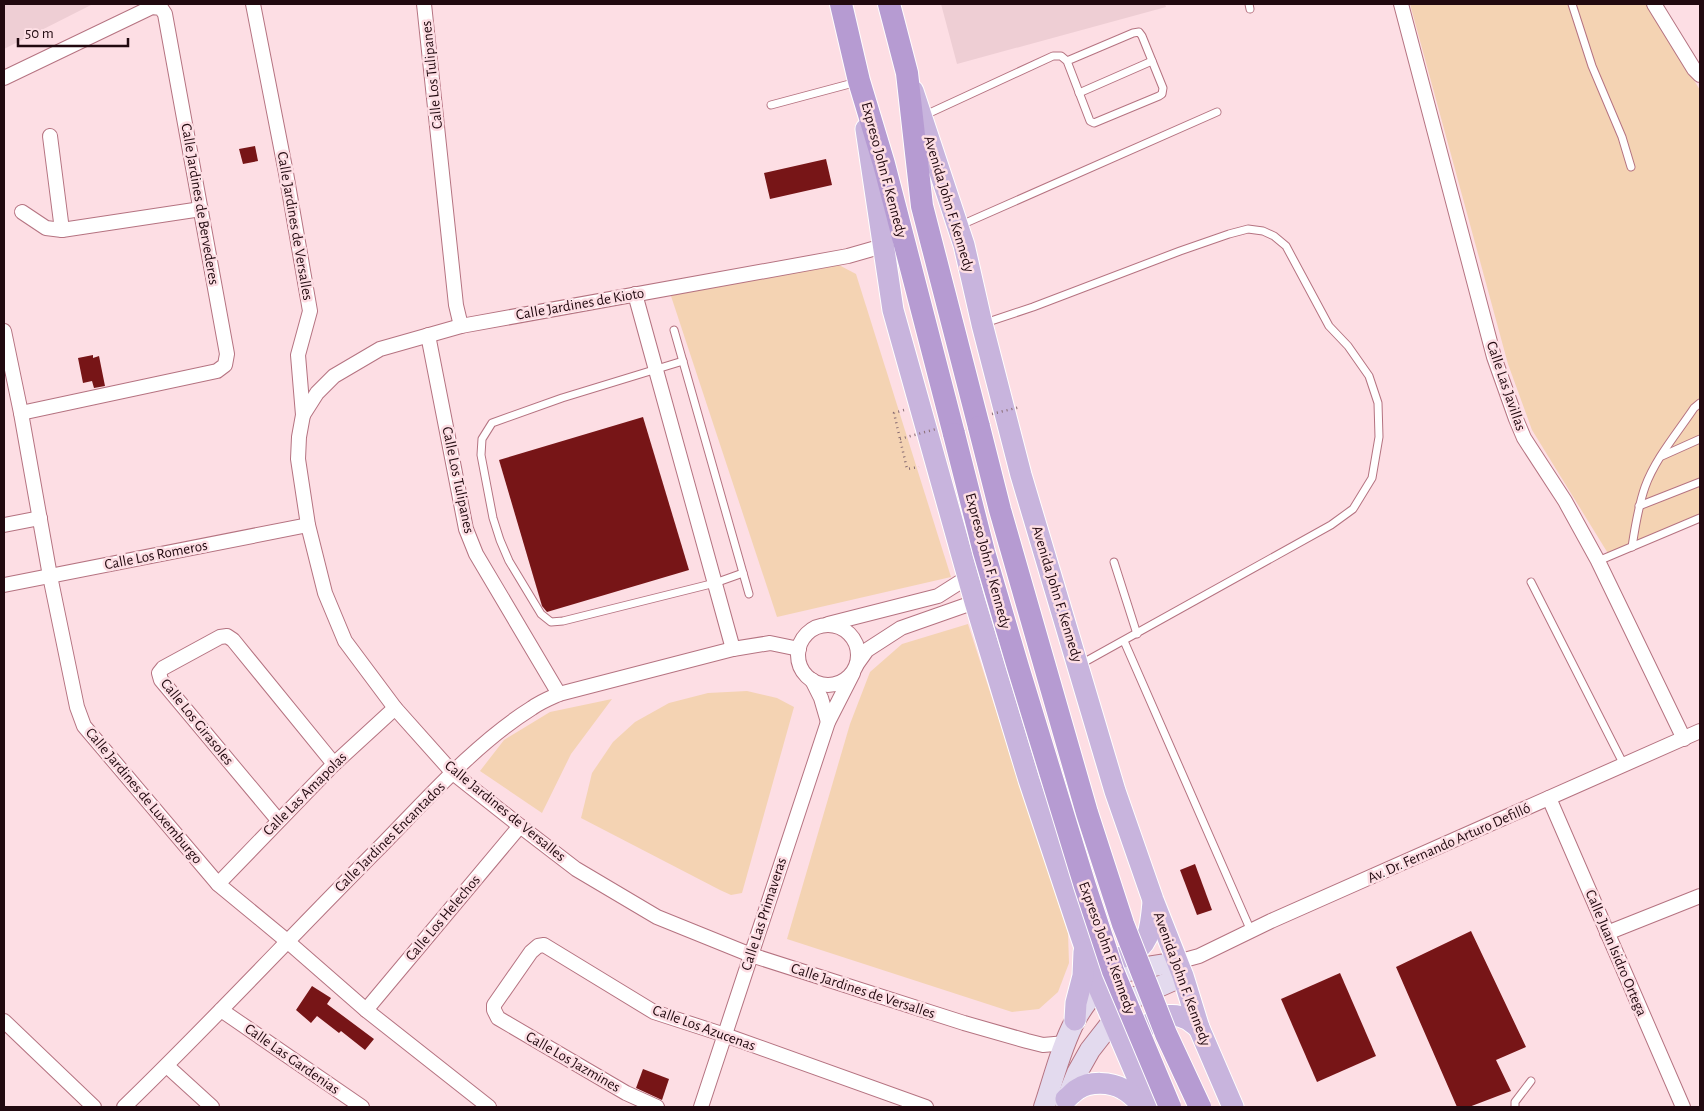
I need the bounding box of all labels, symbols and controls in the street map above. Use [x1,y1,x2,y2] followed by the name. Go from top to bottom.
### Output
[18,15,128,47] scale bar
[419,20,445,130] street label: Calle Los Tulipanes
[25,26,54,41] text: 50 m
[859,100,910,240] street label: Expreso John F. Kennedy
[178,122,222,286] street label: Calle Jardines de Bervederes
[921,134,977,274] street label: Avenida John F. Kennedy
[275,151,315,301] street label: Calle Jardines de Versalles
[515,285,645,323] street label: Calle Jardines de Kioto
[1484,339,1528,433] street label: Calle Las Javillas
[439,425,477,535] street label: Calle Los Tulipanes
[963,491,1014,631] street label: Expreso John F. Kennedy
[1029,524,1085,664] street label: Avenida John F. Kennedy
[103,538,209,572] street label: Calle Los Romeros
[158,676,236,768] street label: Calle Los Girasoles
[83,725,205,867] street label: Calle Jardines de Luxemburgo
[260,749,350,839] street label: Calle Las Amapolas
[442,758,568,864] street label: Calle Jardines de Versalles
[332,779,448,895] street label: Calle Jardines Encantados
[1365,800,1533,886] street label: Av. Dr. Fernando Arturo Defilló
[739,856,789,972] street label: Calle Las Primaveras
[403,872,483,964] street label: Calle Los Helechos
[1076,880,1138,1017] street label: Expreso John F. Kennedy
[1583,888,1649,1018] street label: Calle Juan Isidro Ortega
[1151,910,1213,1049] street label: Avenida John F. Kennedy
[789,961,937,1021] street label: Calle Jardines de Versalles
[651,1002,757,1054] street label: Calle Los Azucenas
[242,1021,342,1097] street label: Calle Las Gardenias
[523,1029,623,1095] street label: Calle Los Jazmines

